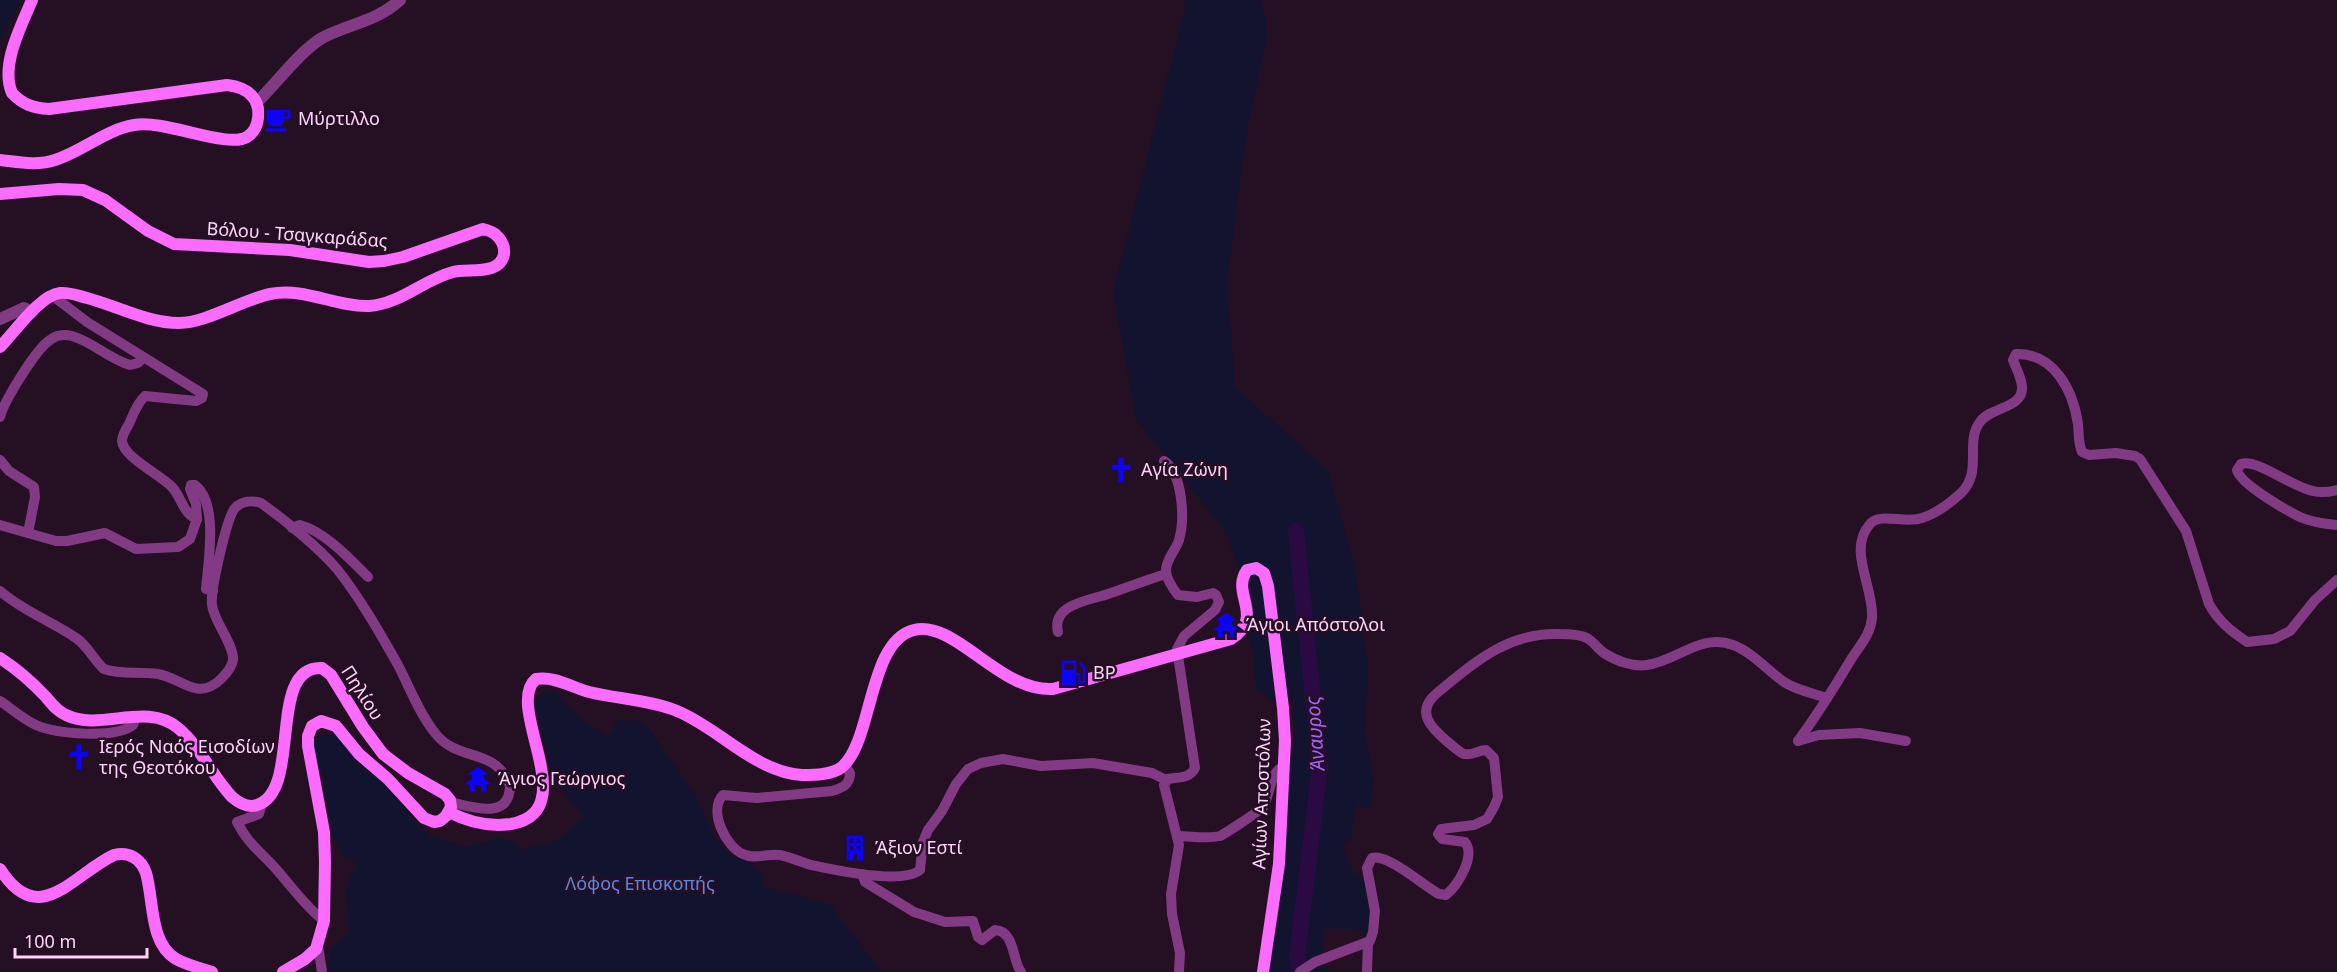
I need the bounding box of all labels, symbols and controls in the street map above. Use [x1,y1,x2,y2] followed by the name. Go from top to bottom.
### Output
[263,104,293,134] cafe icon: Μύρτιλλο
[298,106,380,130] place label: Μύρτιλλο
[206,216,388,252] street label: Βόλου - Τσαγκαράδας
[1106,455,1136,485] church icon: Αγία Ζώνη
[1141,457,1228,481] place label: Αγία Ζώνη
[1211,610,1241,640] temple icon: Άγιοι Απόστολοι
[1246,612,1385,636] place label: Άγιοι Απόστολοι
[1058,658,1088,688] fuel station icon: BP
[336,660,389,724] street label: Πηλίου
[1093,660,1116,684] place label: BP
[1298,695,1331,773] water label: Άναυρος
[1246,718,1276,870] street label: Αγίων Αποστόλων
[99,734,274,779] place label: Ιερός Ναός Εισοδίων της Θεοτόκου
[64,742,94,772] church icon: Ιερός Ναός Εισοδίων της Θεοτόκου
[463,764,493,794] temple icon: Άγιος Γεώργιος
[498,766,626,790] place label: Άγιος Γεώργιος
[840,833,870,863] building icon: Άξιον Εστί
[875,835,962,859] place label: Άξιον Εστί
[565,871,715,895] park label: Λόφος Επισκοπής
[15,921,147,959] scale bar
[24,929,76,953] text: 100 m

